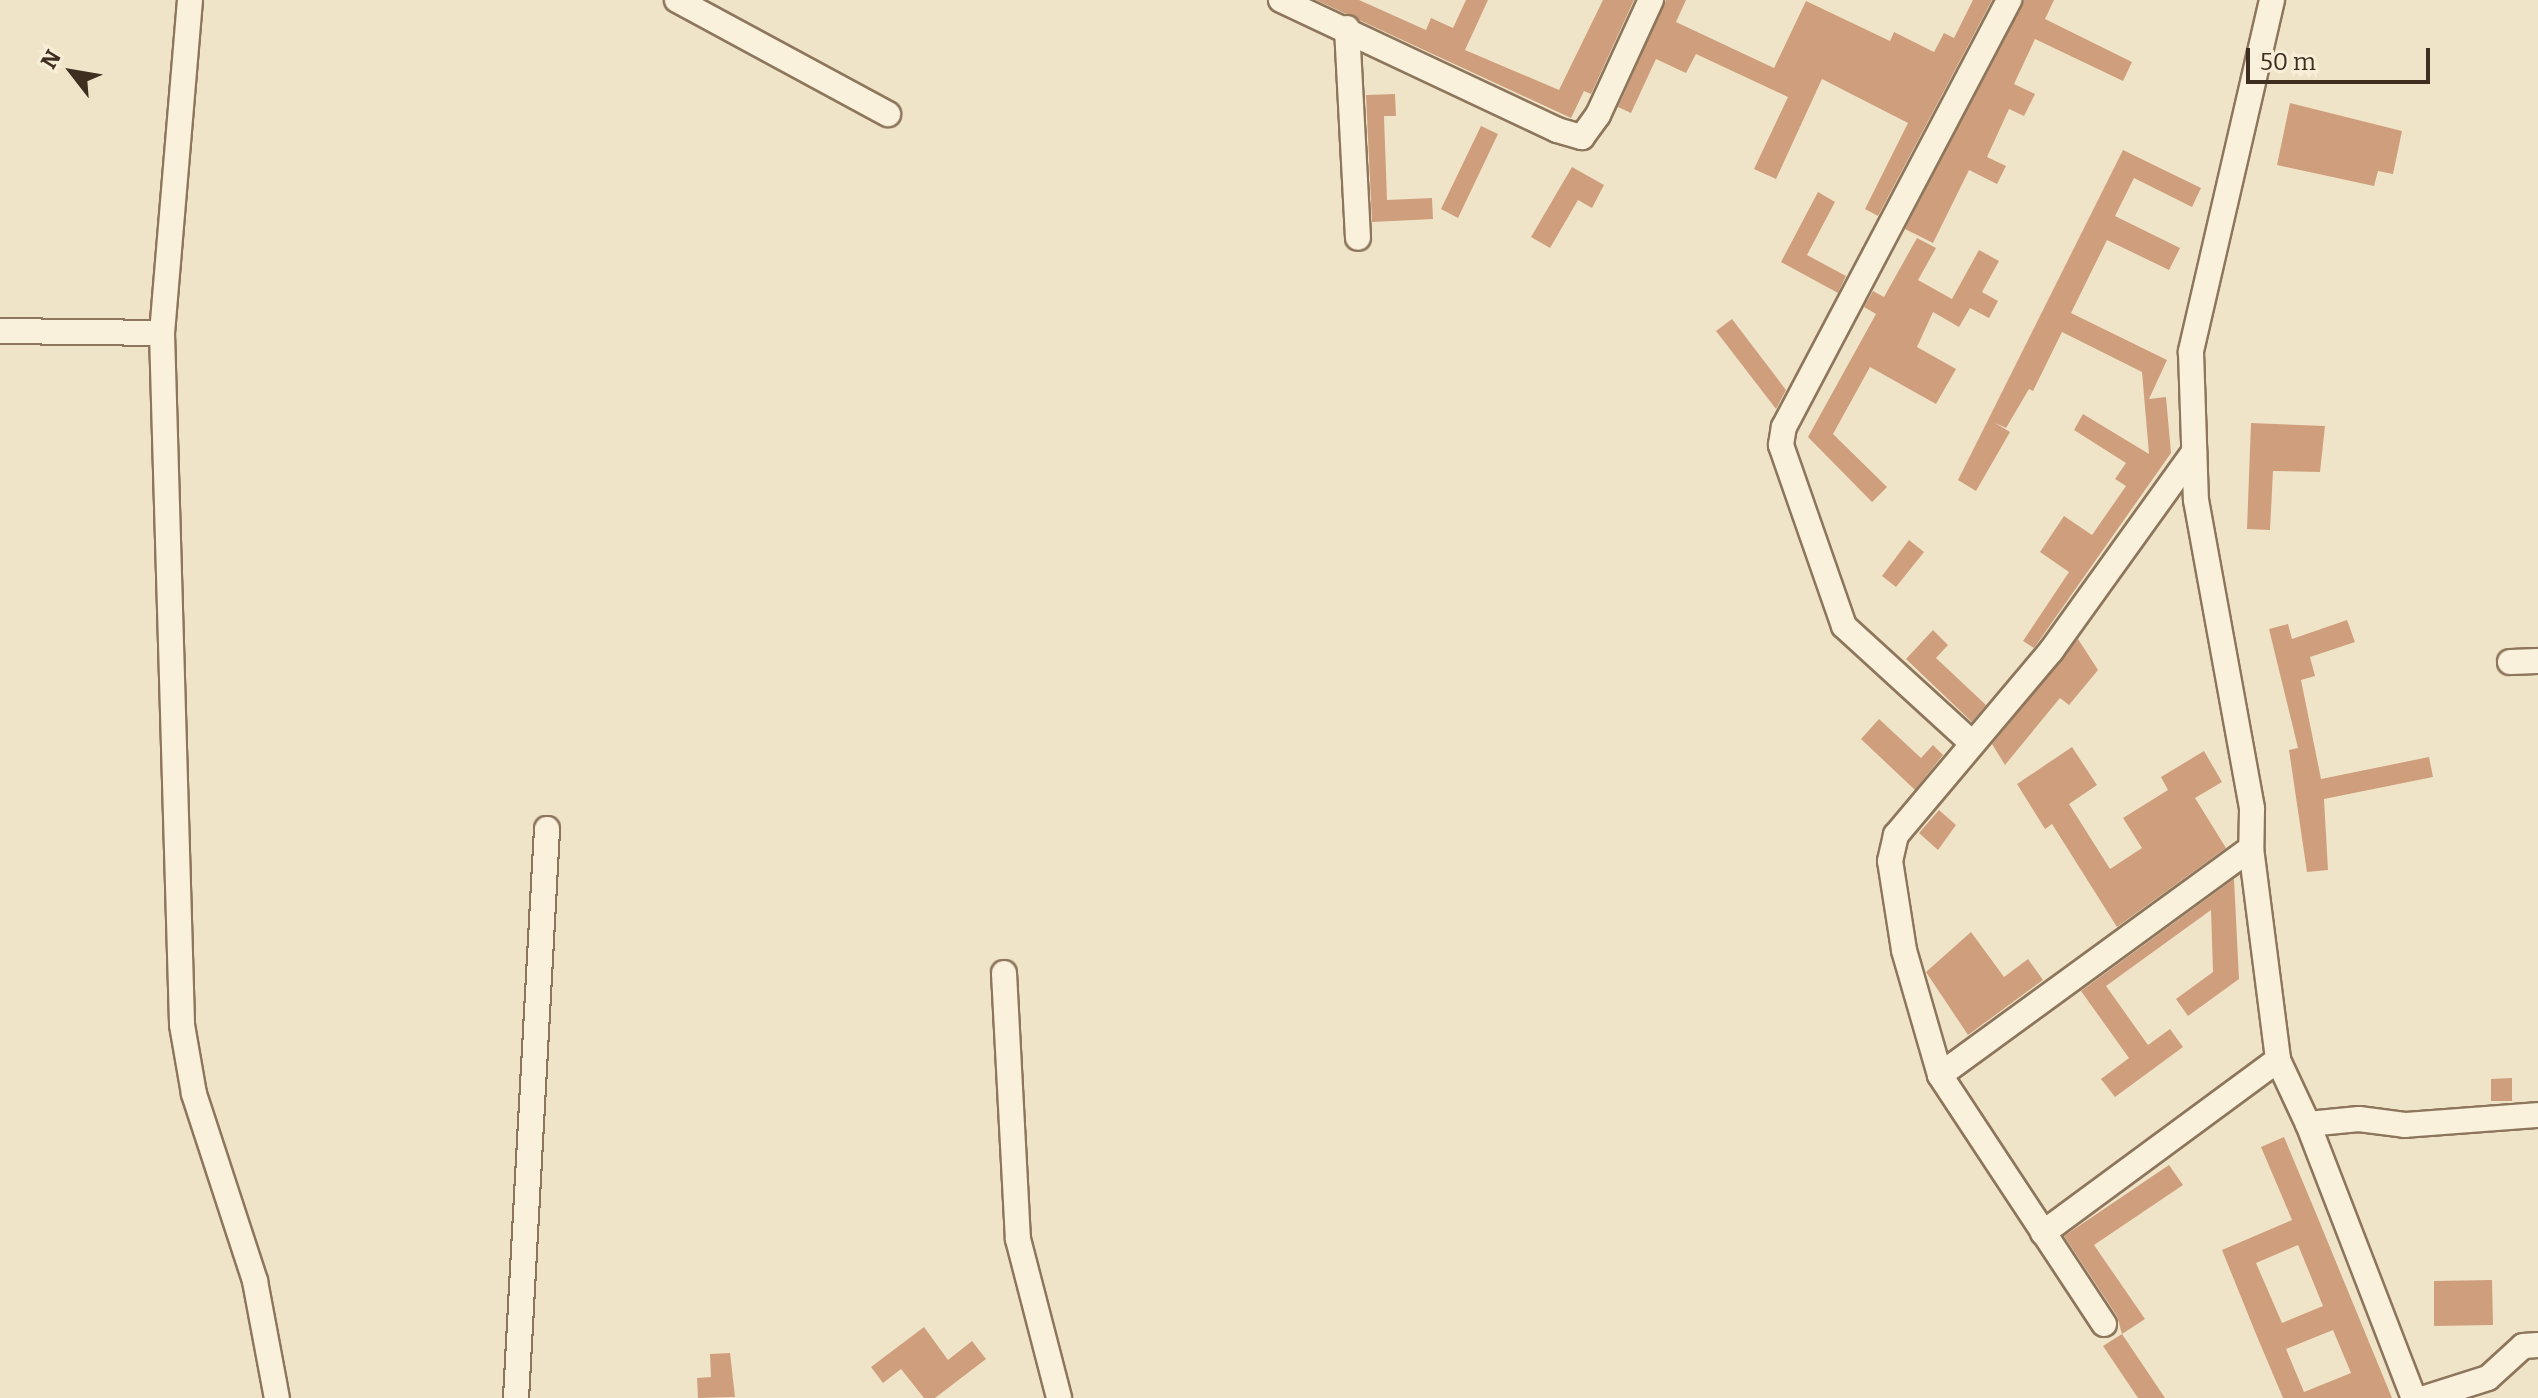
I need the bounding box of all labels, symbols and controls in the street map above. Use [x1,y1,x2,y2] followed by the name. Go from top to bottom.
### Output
[32,32,112,112] north arrow
[2250,32,2434,82] scale bar
[35,45,67,74] text: N
[2260,48,2316,76] text: 50 m

